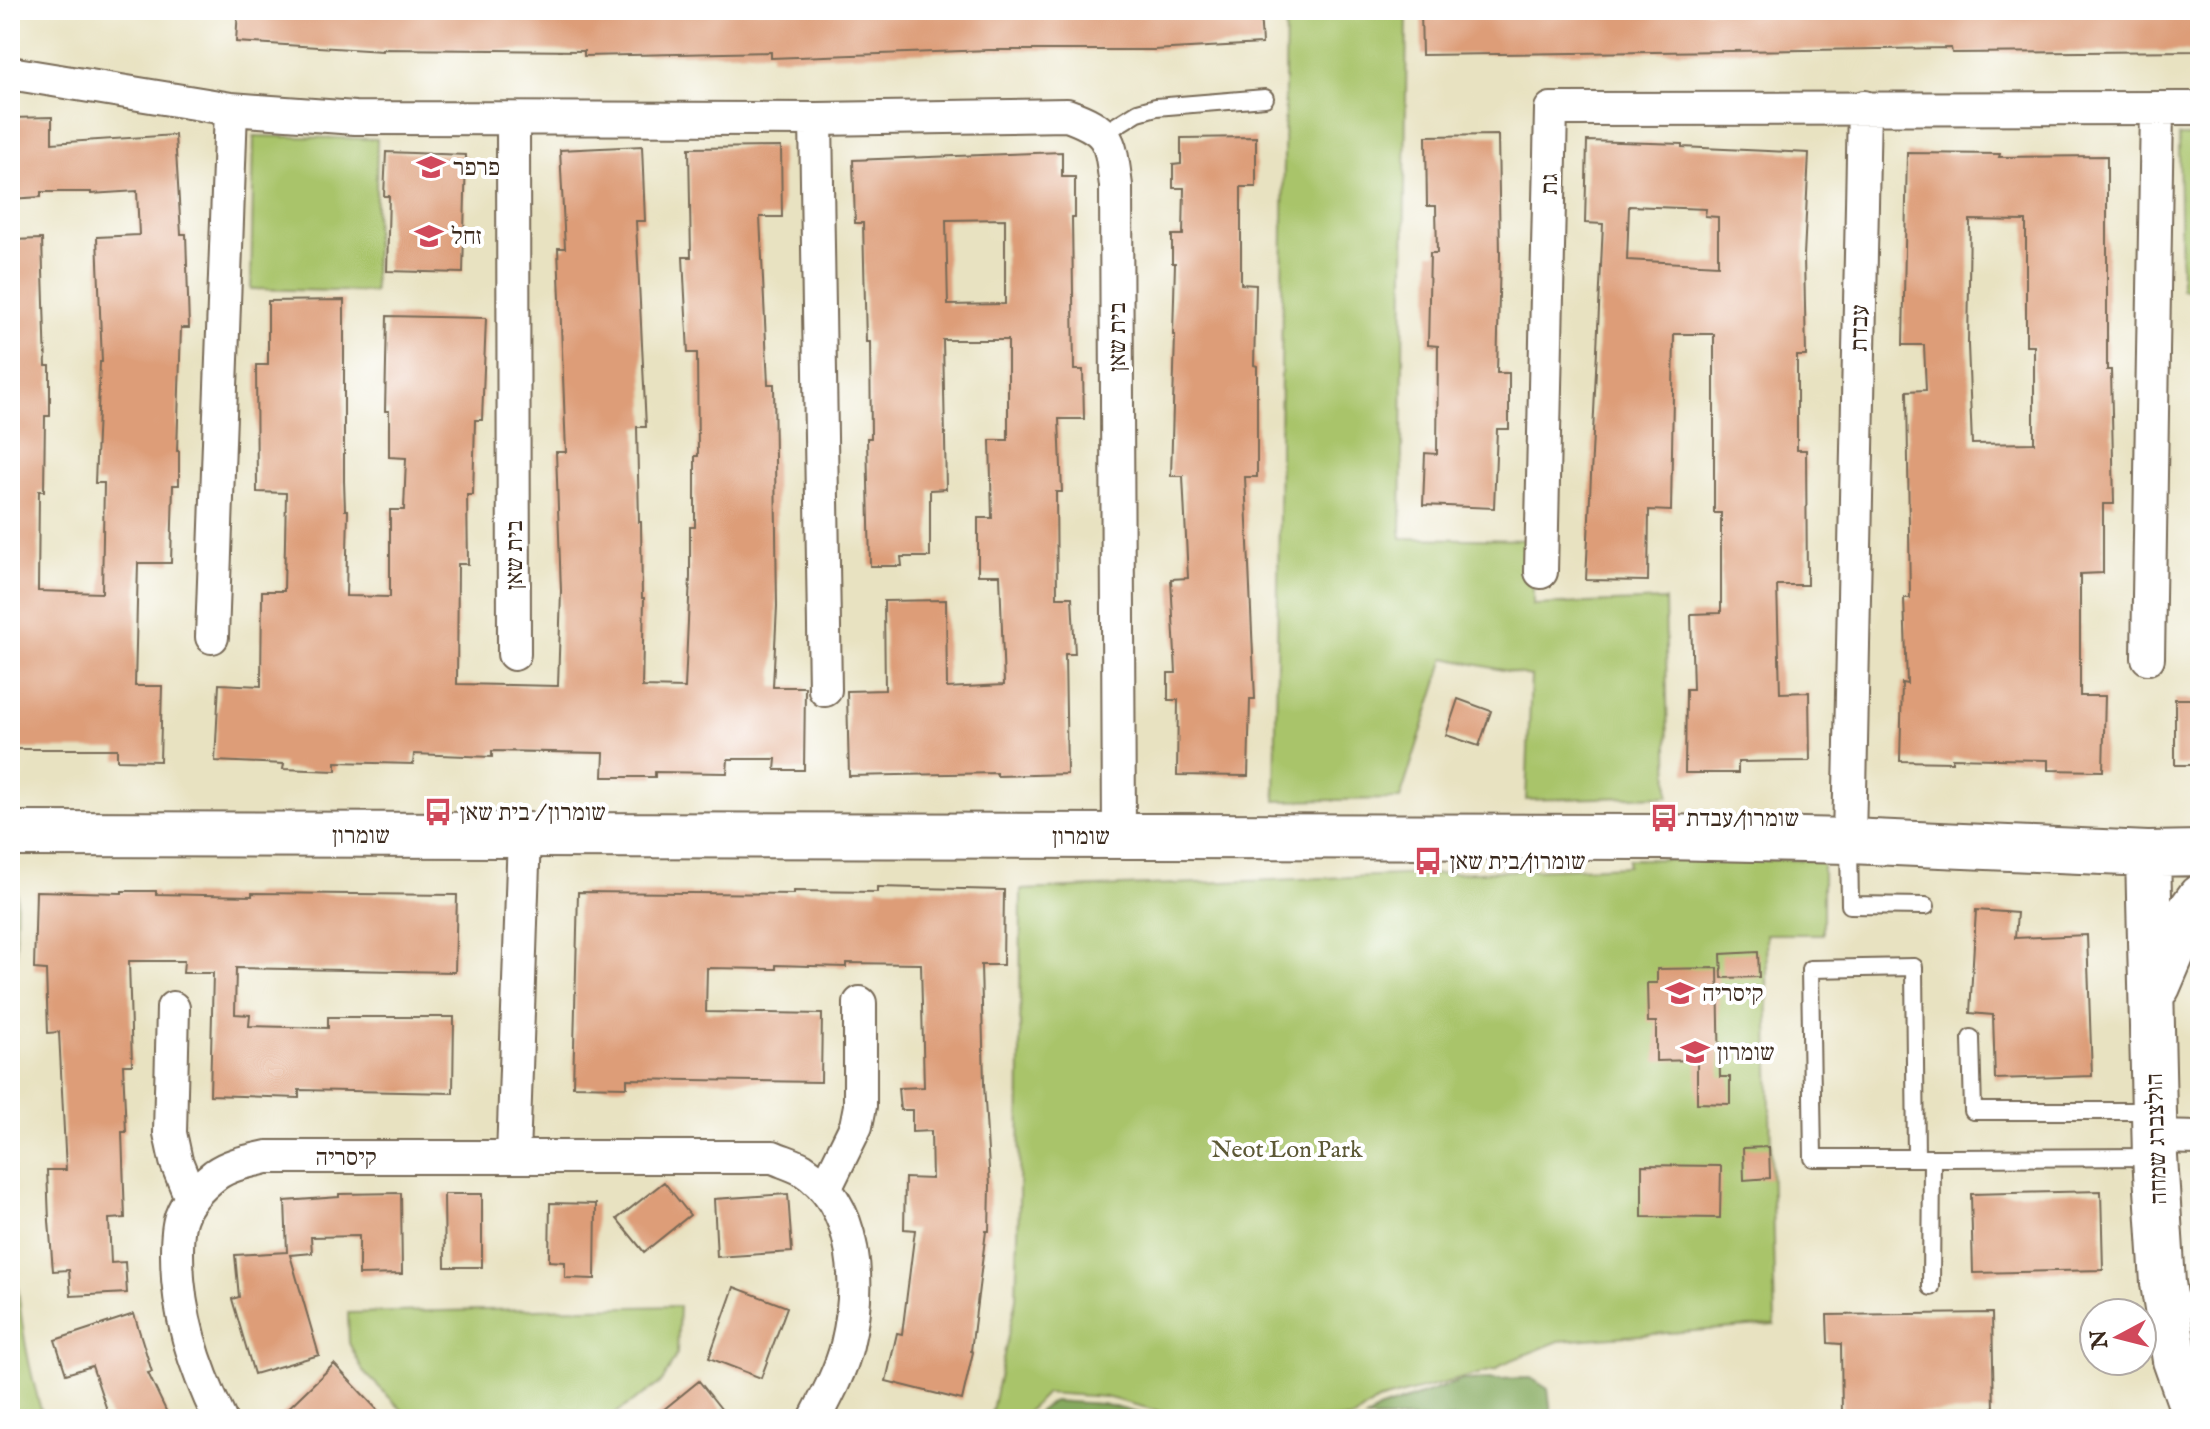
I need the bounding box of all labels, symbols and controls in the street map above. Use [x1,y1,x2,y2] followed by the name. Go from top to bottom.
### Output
[416,152,446,182] school or university icon: פרפר
[453,153,500,184] place label: פרפר
[1535,173,1566,195] street label: גת
[414,221,444,251] school or university icon: זחל
[451,222,482,253] place label: זחל
[1103,302,1134,372] street label: בית שאן
[1845,304,1876,352] street label: עבדת
[500,520,531,590] street label: בית שאן
[423,797,453,827] bus stop icon: שומרון / בית שאן
[460,798,606,829] place label: שומרון / בית שאן
[1649,803,1679,833] bus stop icon: שומרון/עבדת
[1686,804,1799,835] place label: שומרון/עבדת
[332,821,390,852] street label: שומרון
[1052,822,1110,853] street label: שומרון
[1413,846,1443,876] bus stop icon: שומרון/בית שאן
[1450,847,1586,878] place label: שומרון/בית שאן
[1665,978,1695,1008] school or university icon: קיסריה
[1702,979,1764,1010] place label: קיסריה
[1680,1037,1710,1067] school or university icon: שומרון
[1717,1038,1775,1069] place label: שומרון
[2140,1073,2175,1205] street label: הולצברג שמחה
[1211,1135,1363,1166] park label: Neot Lon Park
[315,1143,377,1174] street label: קיסריה
[2078,1297,2158,1377] north arrow
[2085,1328,2115,1351] text: N

